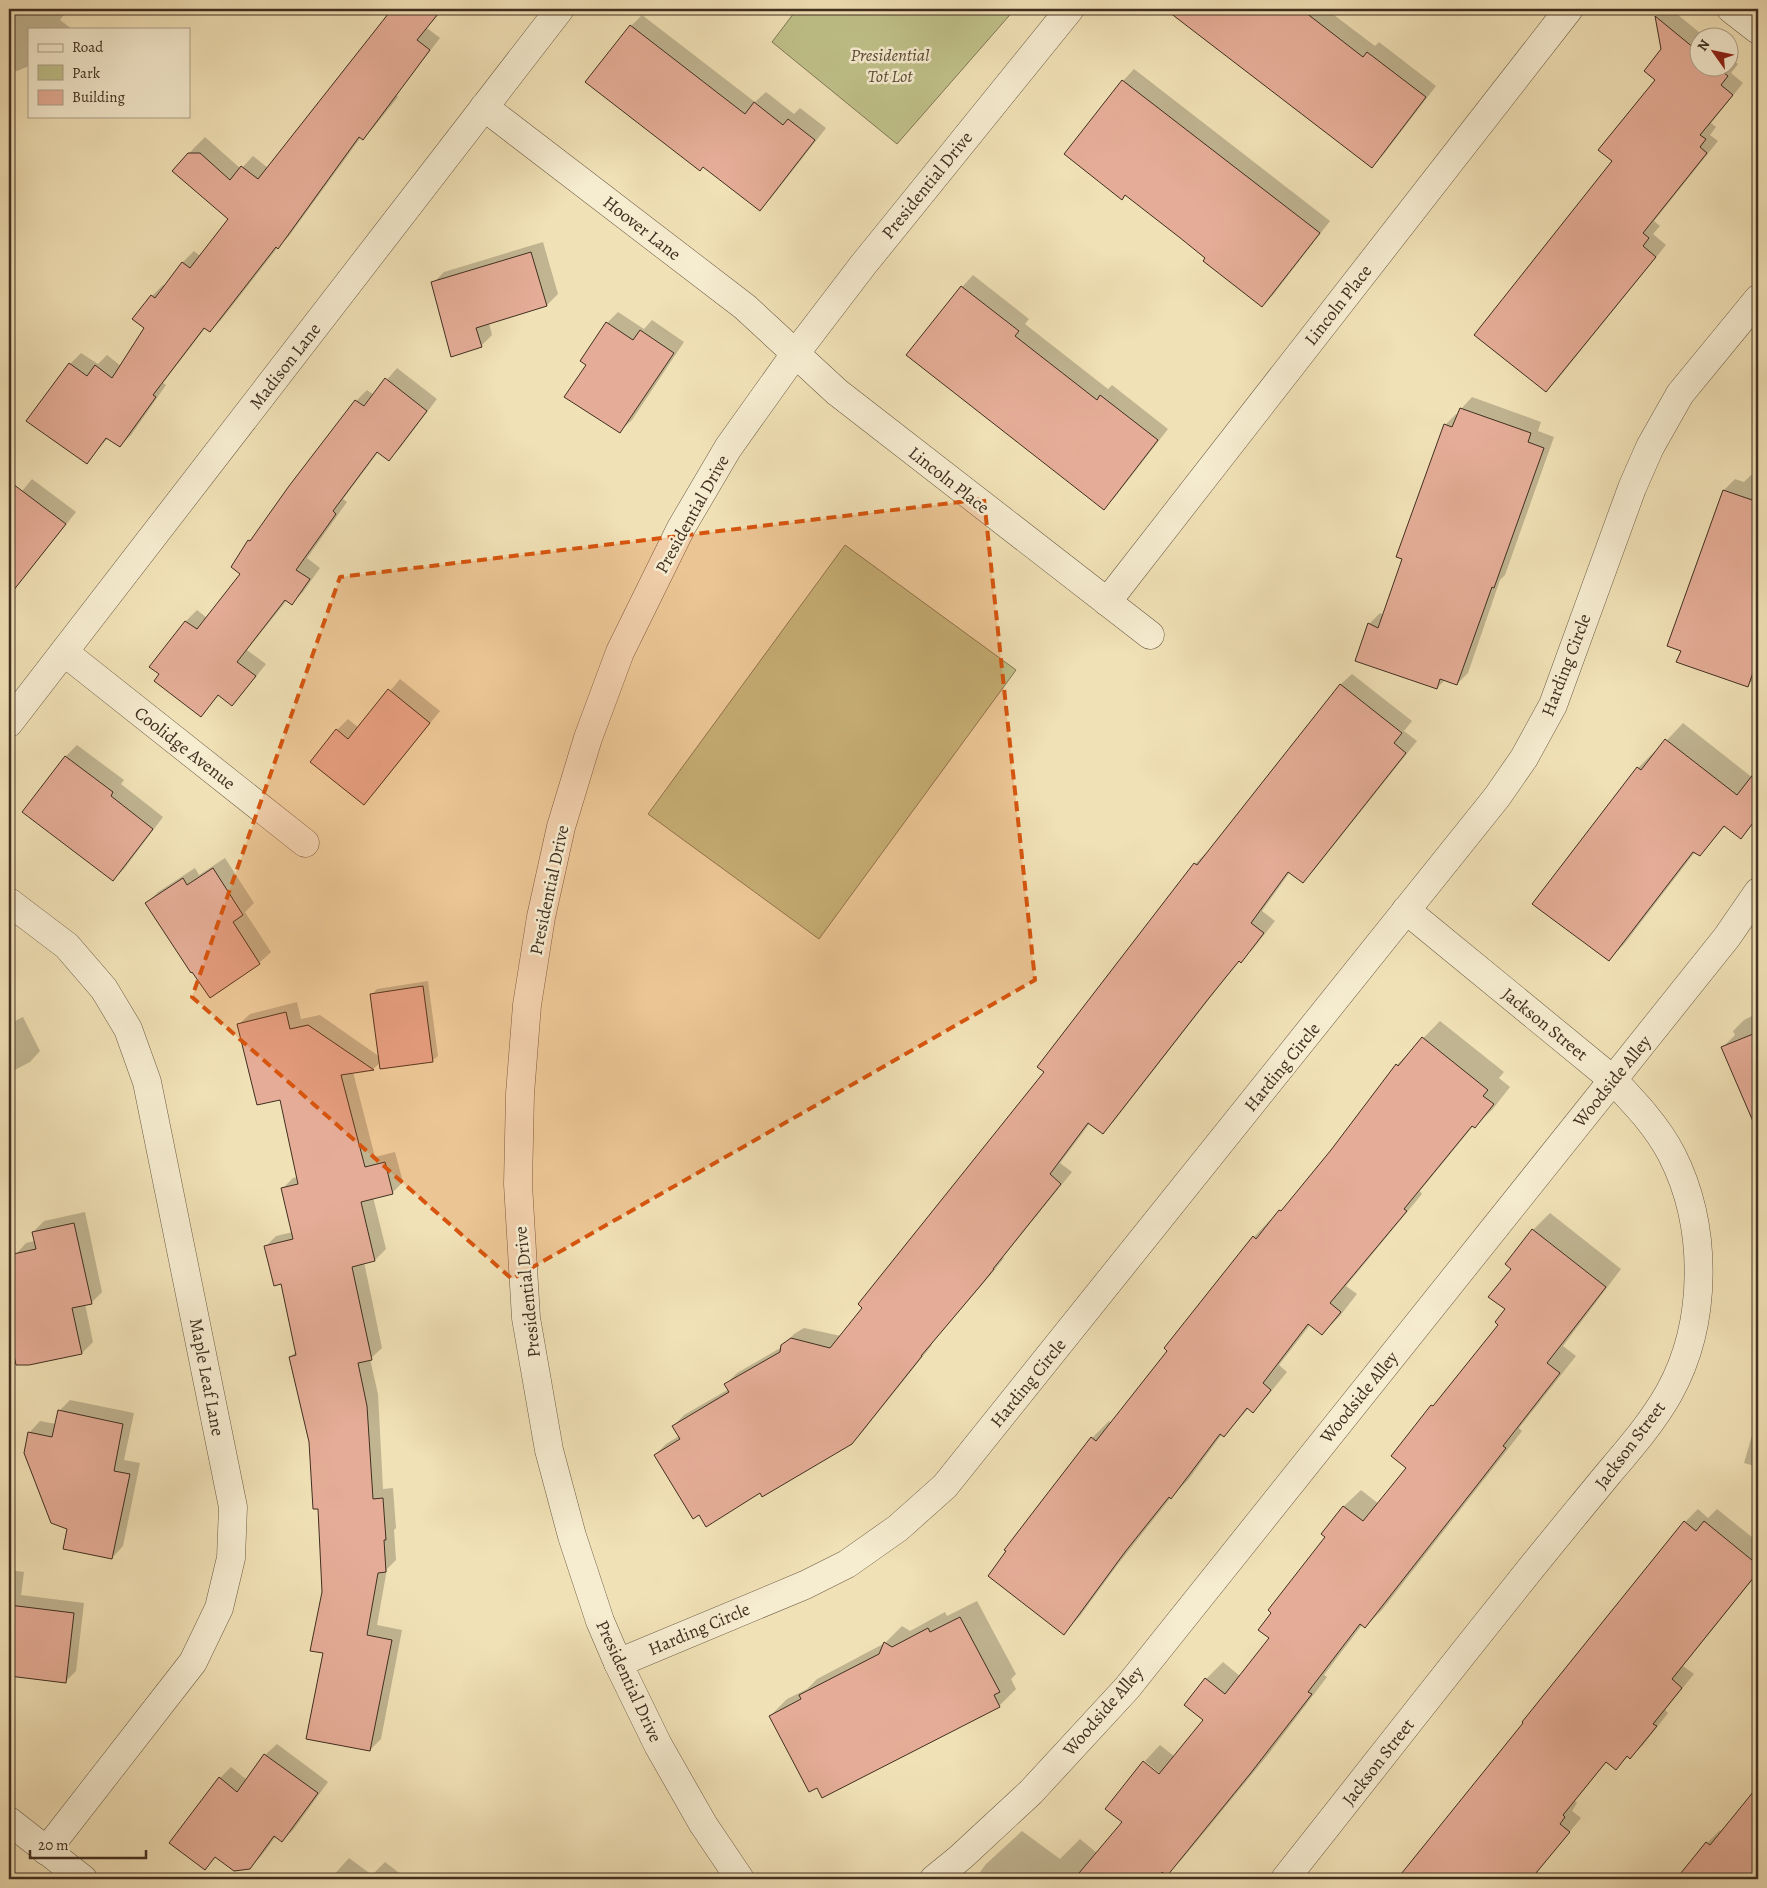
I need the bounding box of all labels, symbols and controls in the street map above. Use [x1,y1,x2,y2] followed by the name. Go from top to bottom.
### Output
[28,28,190,118] legend
[1690,28,1740,78] north arrow
[1693,36,1714,55] text: N
[72,37,104,57] text: Road
[850,43,930,88] park label: Presidential Tot Lot
[72,63,101,83] text: Park
[72,87,125,107] text: Building
[876,126,978,244] street label: Presidential Drive
[598,190,686,266] street label: Hoover Lane
[1299,260,1377,350] street label: Lincoln Place
[244,318,326,414] street label: Madison Lane
[904,441,994,519] street label: Lincoln Place
[649,450,735,578] street label: Presidential Drive
[1535,610,1597,720] street label: Harding Circle
[129,701,241,795] street label: Coolidge Avenue
[524,823,574,957] street label: Presidential Drive
[1497,982,1593,1066] street label: Jackson Street
[1239,1017,1325,1117] street label: Harding Circle
[1567,1029,1657,1133] street label: Woodside Alley
[508,1225,546,1359] street label: Presidential Drive
[184,1316,230,1438] street label: Maple Leaf Lane
[985,1333,1071,1433] street label: Harding Circle
[1314,1345,1404,1449] street label: Woodside Alley
[1589,1396,1671,1494] street label: Jackson Street
[644,1597,754,1661] street label: Harding Circle
[590,1616,668,1746] street label: Presidential Drive
[1057,1660,1149,1762] street label: Woodside Alley
[1336,1714,1420,1810] street label: Jackson Street
[30,1828,146,1860] scale bar
[38,1835,69,1855] text: 20 m

